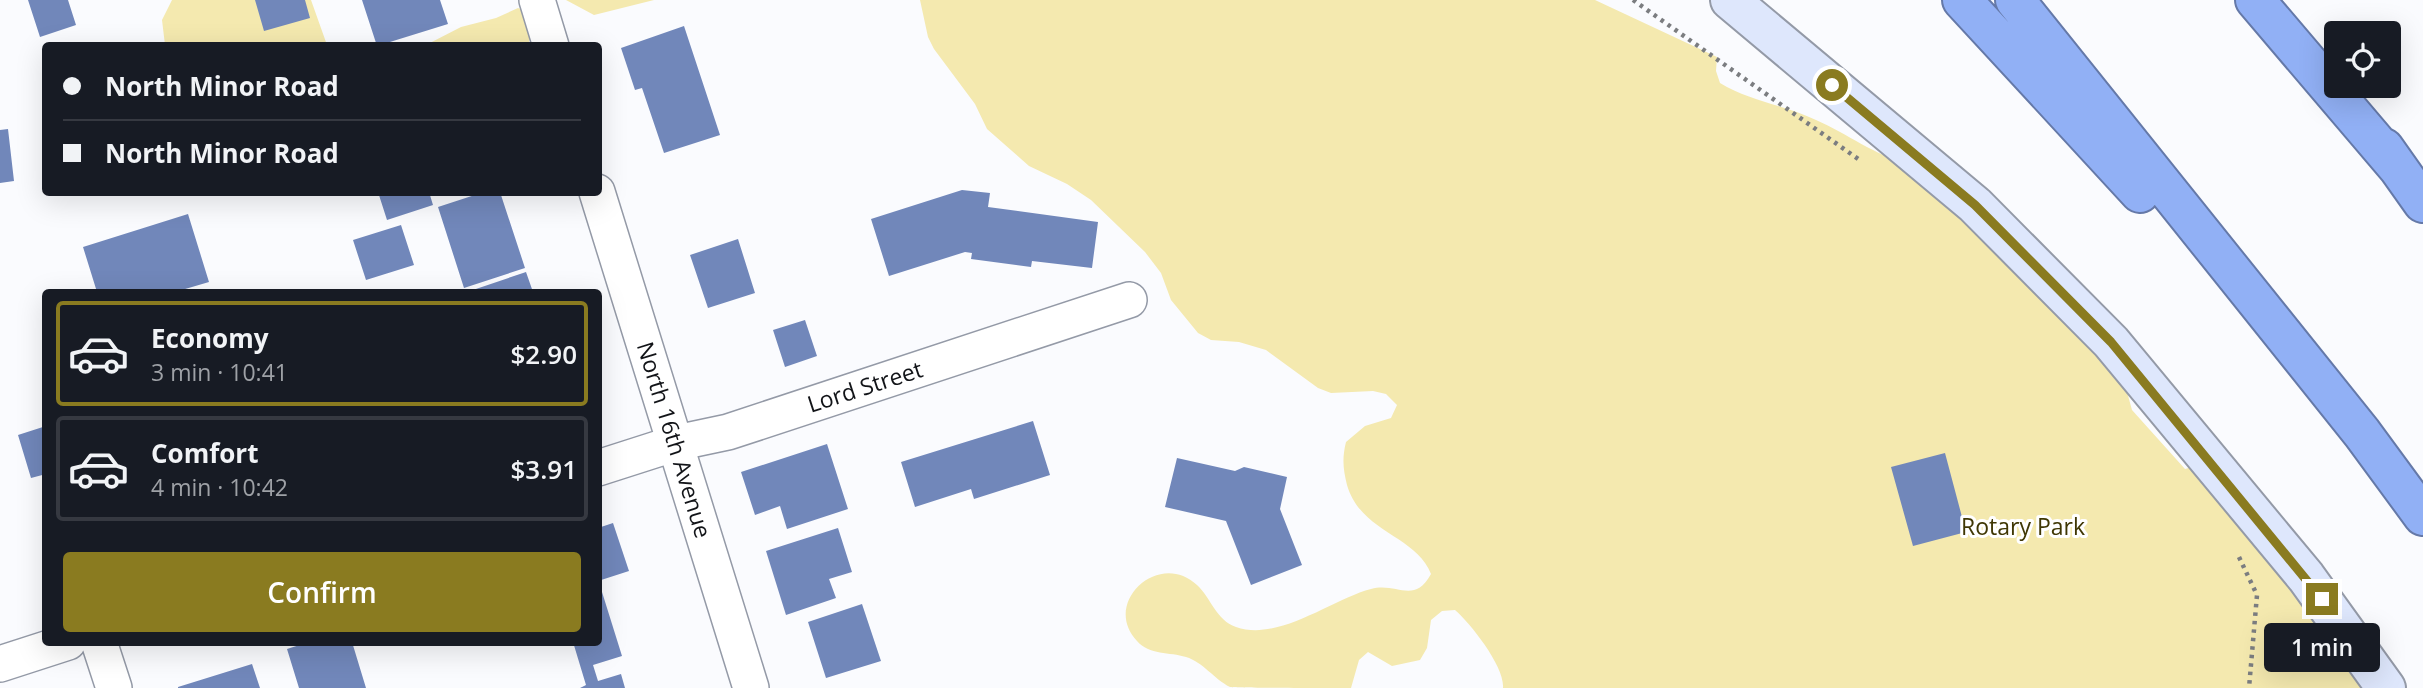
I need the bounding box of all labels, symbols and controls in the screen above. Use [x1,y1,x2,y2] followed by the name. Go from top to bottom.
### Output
[2324,21,2401,98] map controls
[2324,21,2401,98] button: locate
[105,68,339,104] text: North Minor Road
[1816,69,1848,101] route start
[105,135,339,171] text: North Minor Road
[151,320,269,356] text: Economy
[67,322,130,385] icon: car
[510,336,577,372] text: $2.90
[630,338,720,542] street label: North 16th Avenue
[803,352,926,420] street label: Lord Street
[151,356,288,388] text: 3 min · 10:41
[151,435,258,471] text: Comfort
[67,437,130,500] icon: car
[510,451,577,487] text: $3.91
[151,471,288,503] text: 4 min · 10:42
[1961,510,2085,542] park label: Rotary Park
[63,552,581,632] button: Confirm
[2306,583,2338,615] route end
[2264,624,2380,672] callout: 1 min
[2291,631,2353,663] text: 1 min

